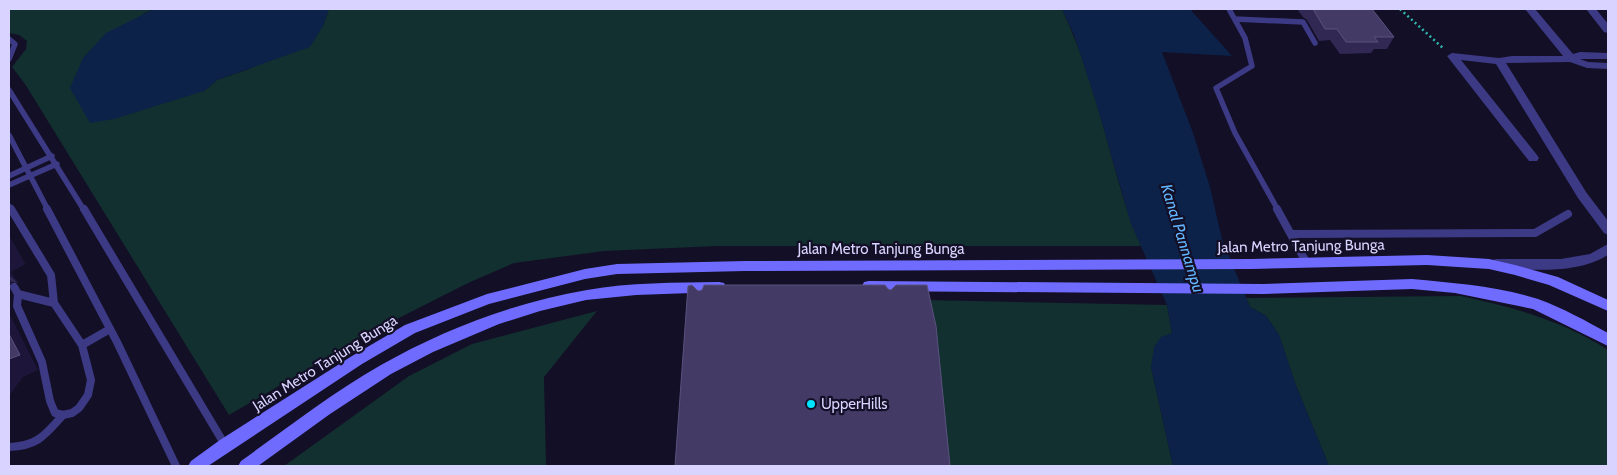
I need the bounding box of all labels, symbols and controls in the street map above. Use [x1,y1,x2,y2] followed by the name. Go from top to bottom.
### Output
[1157,182,1208,295] water label: Kanal Pannampu
[1216,236,1385,256] street label: Jalan Metro Tanjung Bunga
[796,240,965,258] street label: Jalan Metro Tanjung Bunga
[249,311,401,415] street label: Jalan Metro Tanjung Bunga
[821,395,887,413] place label: UpperHills
[805,398,817,410] marker: UpperHills

